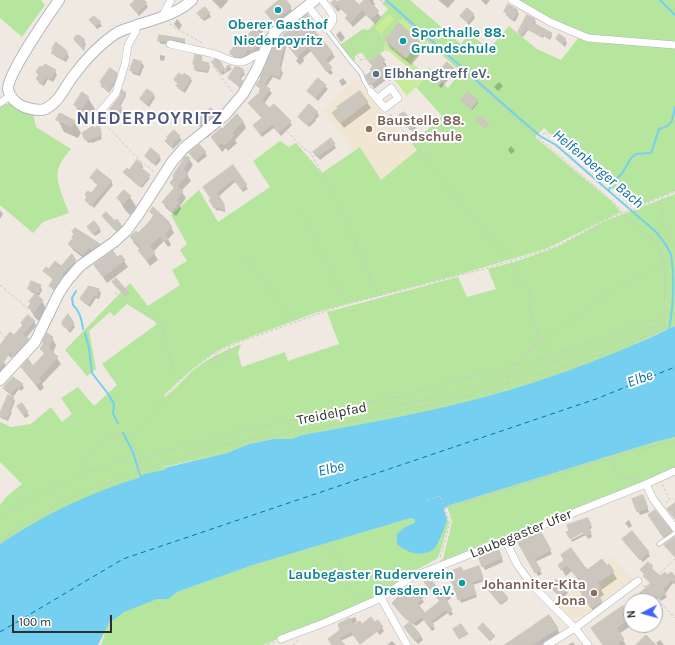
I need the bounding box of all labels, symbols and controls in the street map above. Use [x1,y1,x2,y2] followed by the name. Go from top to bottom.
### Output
[273,5,283,15] marker: Oberer Gasthof Niederpoyritz
[228,17,328,50] place label: Oberer Gasthof Niederpoyritz
[411,25,505,58] place label: Sporthalle 88. Grundschule
[398,36,408,46] marker: Sporthalle 88. Grundschule
[384,66,490,82] place label: Elbhangtreff eV.
[371,69,381,79] marker: Elbhangtreff eV.
[76,108,224,130] district label: NIEDERPOYRITZ
[377,113,464,146] place label: Baustelle 88. Grundschule
[364,124,374,134] marker: Baustelle 88. Grundschule
[549,126,647,212] water label: Helfenberger Bach
[625,366,655,392] water label: Elbe
[296,399,368,429] street label: Treidelpfad
[316,457,346,481] water label: Elbe
[468,506,574,562] street label: Laubegaster Ufer
[288,567,454,600] place label: Laubegaster Ruderverein Dresden e.V.
[482,577,586,610] place label: Johanniter-Kita Jona
[457,578,467,588] marker: Laubegaster Ruderverein Dresden e.V.
[589,588,599,598] marker: Johanniter-Kita Jona
[623,593,663,633] north arrow
[14,607,114,633] scale bar
[625,610,638,619] text: N
[19,615,51,629] text: 100 m

